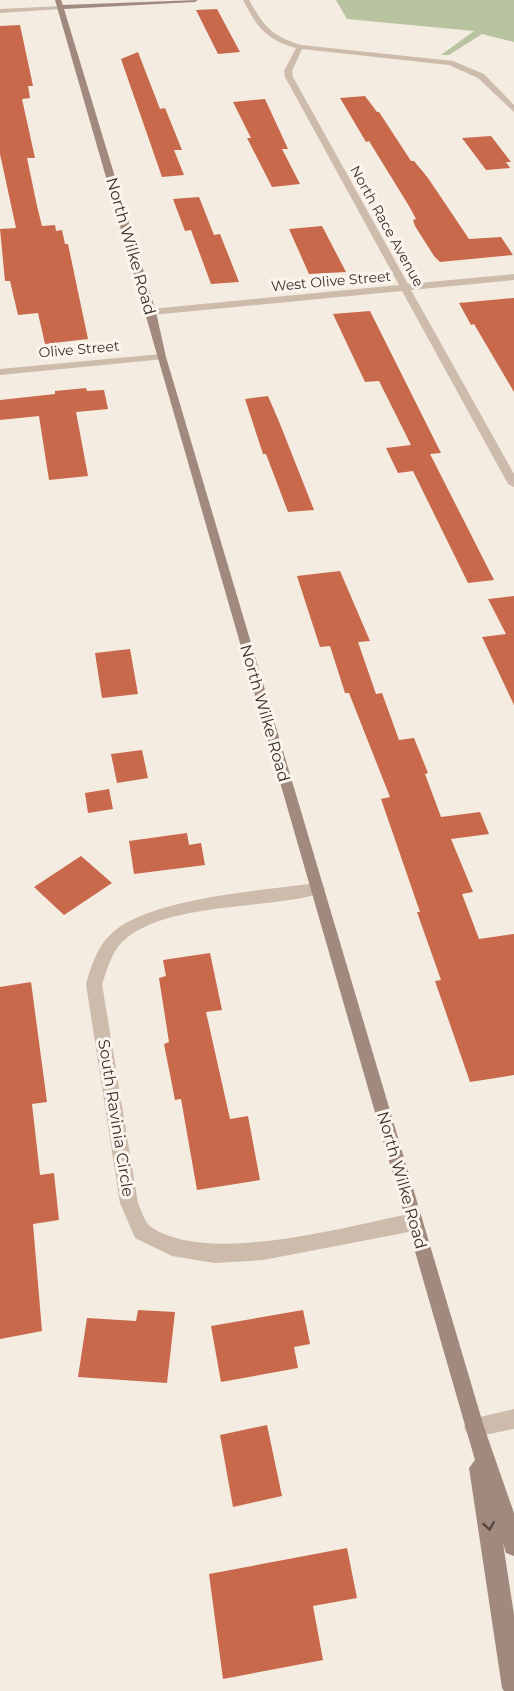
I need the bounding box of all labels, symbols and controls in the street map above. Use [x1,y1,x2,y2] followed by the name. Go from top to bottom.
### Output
[346,162,428,290] street label: North Race Avenue
[102,175,160,317] street label: North Wilke Road
[270,267,392,295] street label: West Olive Street
[38,336,120,362] street label: Olive Street
[236,642,294,784] street label: North Wilke Road
[94,1038,138,1198] street label: South Ravinia Circle
[373,1109,431,1251] street label: North Wilke Road
[482,1521,495,1531] one-way arrow

